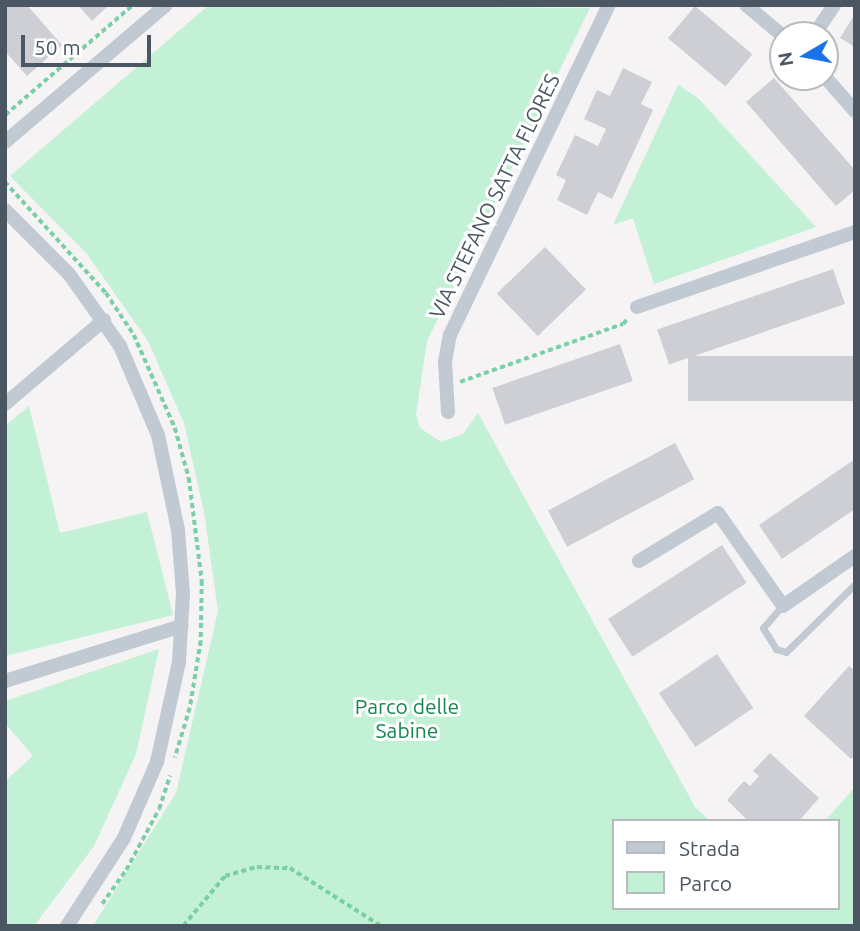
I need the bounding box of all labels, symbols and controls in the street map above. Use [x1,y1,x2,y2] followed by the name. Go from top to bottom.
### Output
[24,21,154,65] scale bar
[769,21,839,91] north arrow
[34,35,81,59] text: 50 m
[773,50,797,68] text: N
[424,69,564,323] street label: VIA STEFANO SATTA FLORES
[355,693,459,743] park label: Parco delle Sabine
[612,819,839,910] legend
[679,836,740,860] text: Strada
[679,871,732,895] text: Parco

